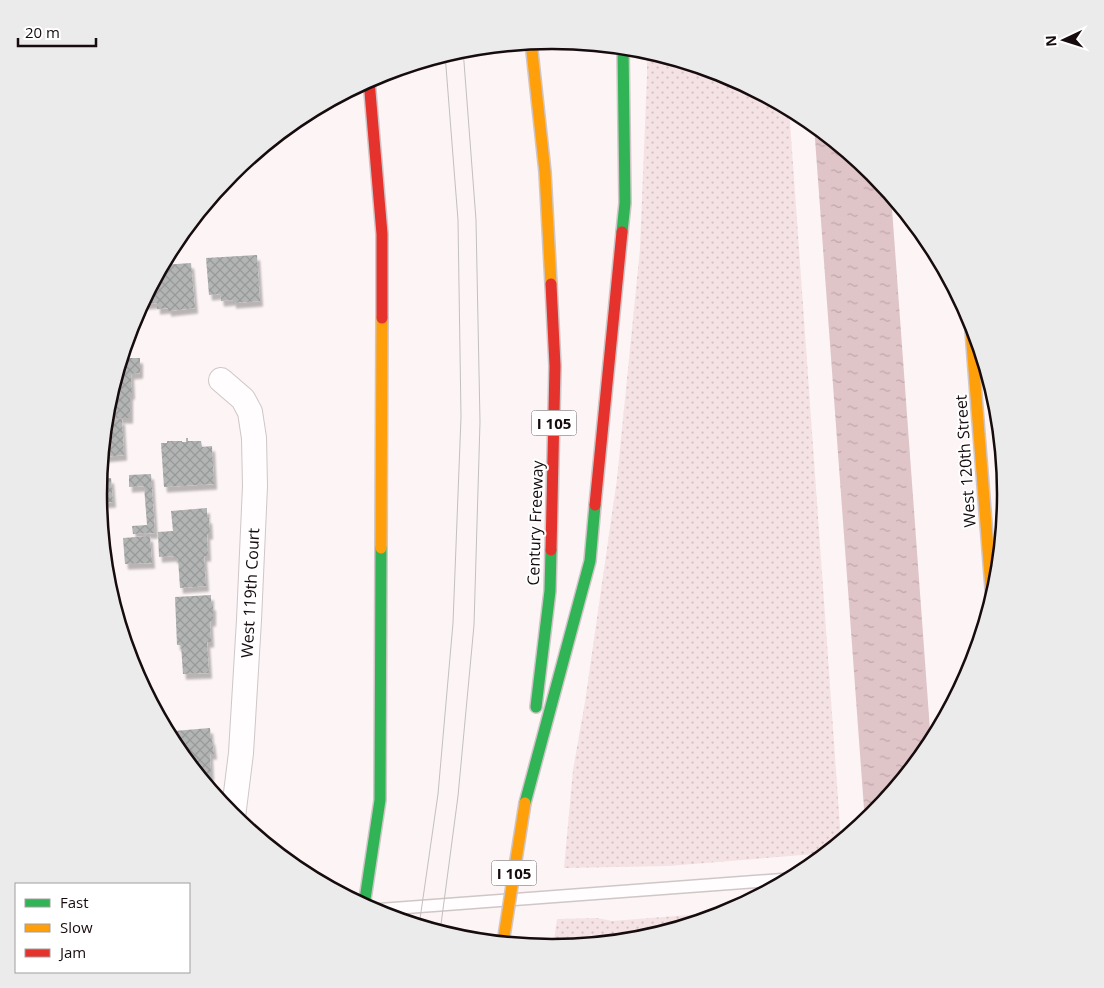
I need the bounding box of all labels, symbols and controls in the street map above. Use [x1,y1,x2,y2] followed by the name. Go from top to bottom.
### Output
[18,15,95,47] scale bar
[1039,15,1089,65] north arrow
[25,22,60,42] text: 20 m
[1041,35,1060,47] text: N
[949,394,981,528] street label: West 120th Street
[532,410,576,436] road number: I 105
[522,459,548,586] street label: Century Freeway
[236,527,264,659] street label: West 119th Court
[492,860,536,886] road number: I 105
[15,883,190,973] legend
[60,892,89,912] text: Fast
[60,917,93,937] text: Slow
[58,942,86,962] text: Jam

